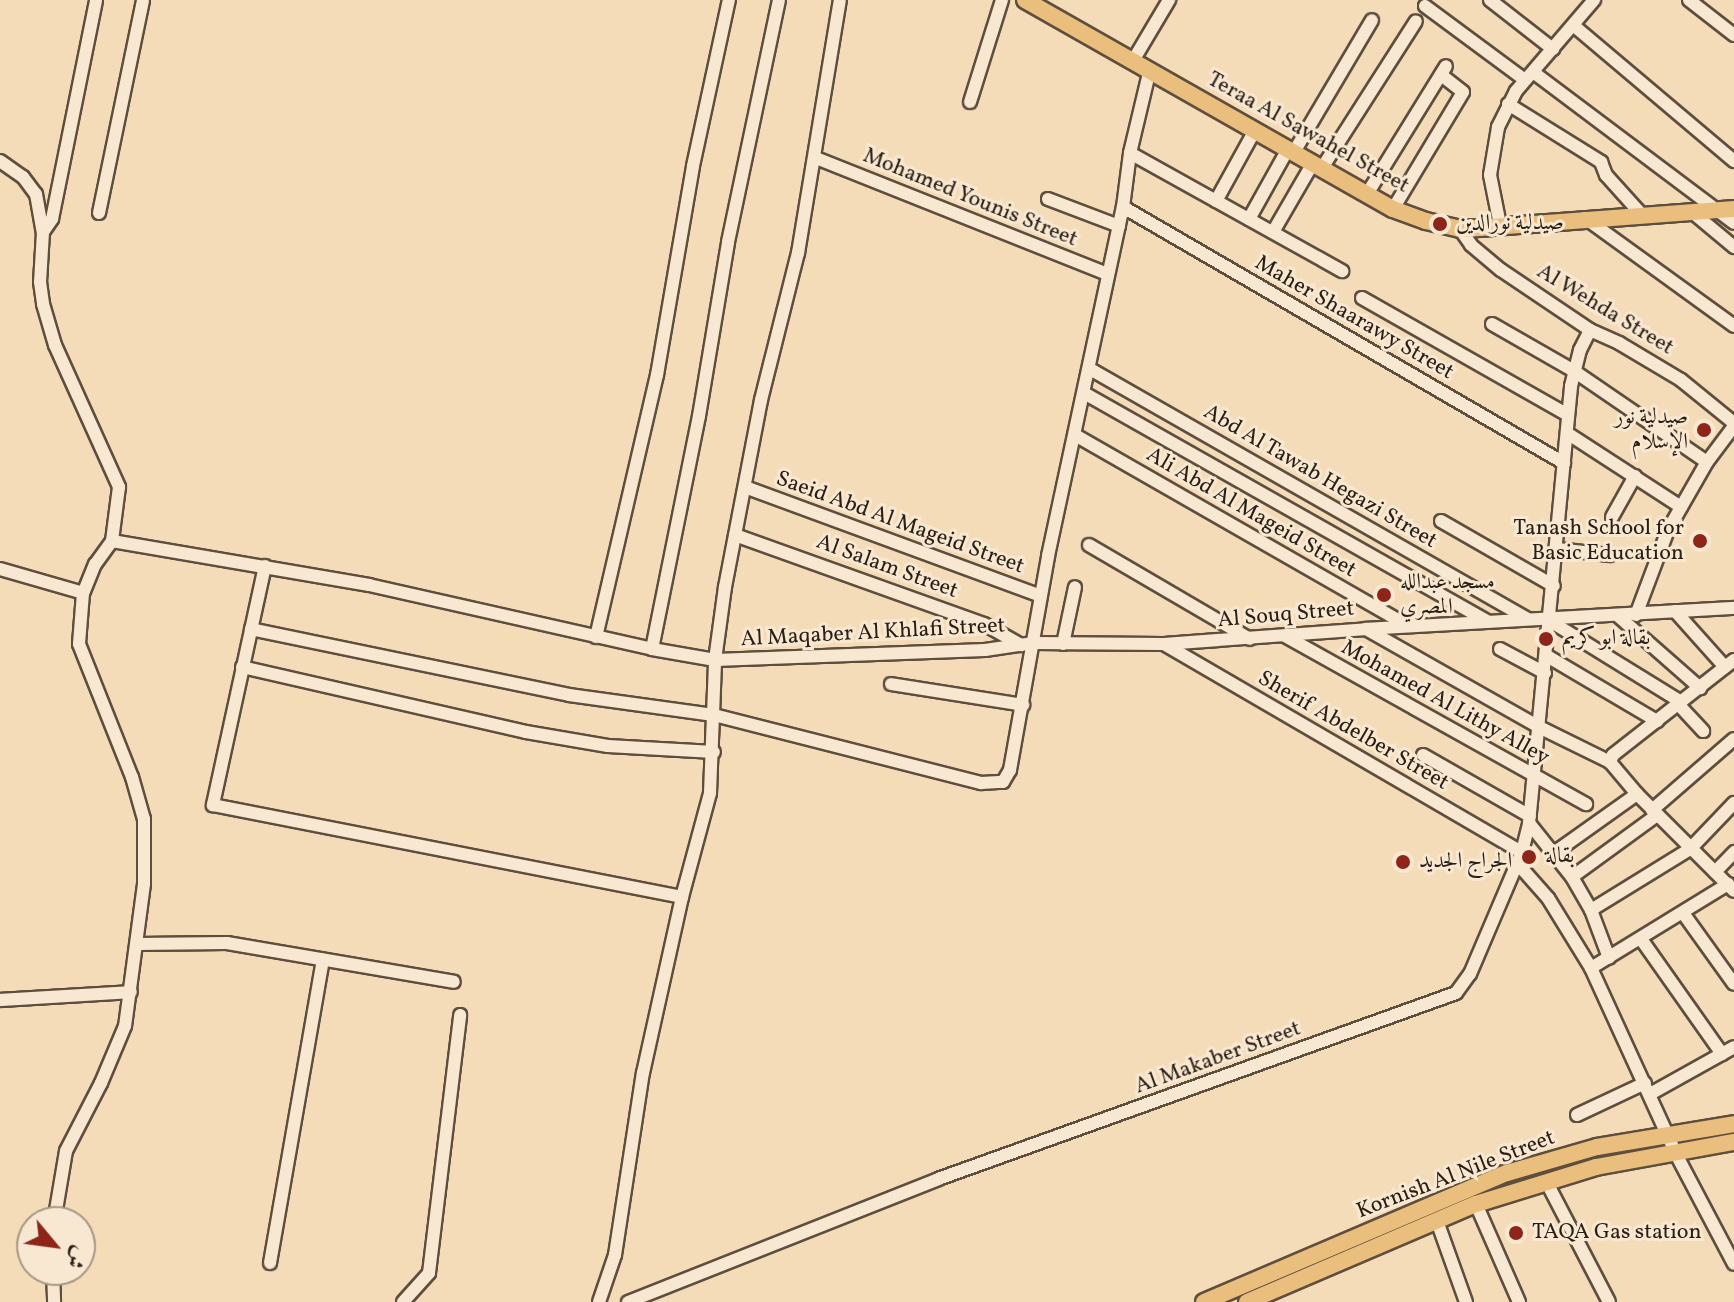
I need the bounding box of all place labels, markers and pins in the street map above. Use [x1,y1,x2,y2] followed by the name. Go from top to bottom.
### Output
[1456,211,1564,237] place label: صيدلية نورالدين
[1431,215,1449,233] marker: صيدلية نورالدين
[1614,404,1688,456] place label: صيدلية نور الإسلام
[1695,421,1713,439] marker: صيدلية نور الإسلام
[1513,515,1684,566] place label: Tanash School for Basic Education
[1691,532,1709,550] marker: Tanash School for Basic Education
[1400,569,1495,620] place label: مسجد عبدالله المصري
[1375,586,1393,604] marker: مسجد عبدالله المصري
[1562,626,1650,652] place label: بقالة ابو كريم
[1537,630,1555,648] marker: بقالة ابو كريم
[1545,844,1575,870] place label: بقالة
[1520,848,1538,866] marker: بقالة
[1419,849,1512,875] place label: الجراج الجديد
[1394,853,1412,871] marker: الجراج الجديد
[1532,1220,1702,1246] place label: TAQA Gas station
[1507,1224,1525,1242] marker: TAQA Gas station

